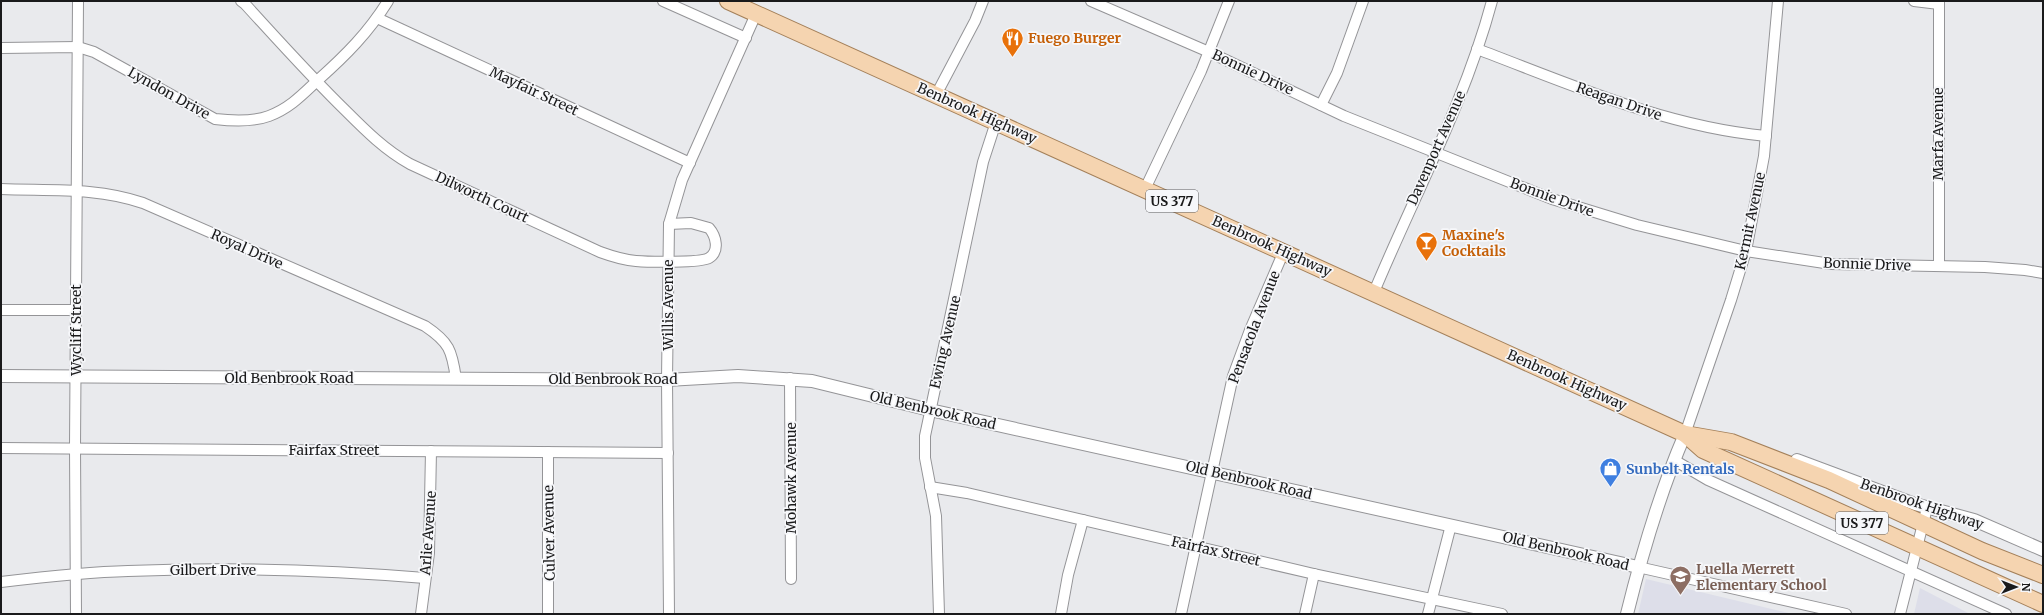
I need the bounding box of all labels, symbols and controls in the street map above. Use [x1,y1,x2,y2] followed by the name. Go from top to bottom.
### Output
[999,25,1025,58] restaurant icon: Fuego Burger
[1028,29,1121,47] place label: Fuego Burger
[1209,45,1297,99] street label: Bonnie Drive
[487,62,582,120] street label: Mayfair Street
[125,63,213,123] street label: Lyndon Drive
[1574,78,1664,124] street label: Reagan Drive
[914,79,1040,148] street label: Benbrook Highway
[1403,88,1469,208] street label: Davenport Avenue
[1929,88,1947,181] street label: Marfa Avenue
[432,168,532,227] street label: Dilworth Court
[1731,170,1769,272] street label: Kermit Avenue
[1508,174,1596,220] street label: Bonnie Drive
[1146,190,1198,212] road number: US 377
[1209,212,1335,281] street label: Benbrook Highway
[208,225,286,273] street label: Royal Drive
[1442,226,1506,260] place label: Maxine's Cocktails
[1413,230,1439,263] bar icon: Maxine's Cocktails
[1823,253,1911,275] street label: Bonnie Drive
[659,260,677,351] street label: Willis Avenue
[1224,268,1284,386] street label: Pensacola Avenue
[67,284,85,377] street label: Wycliff Street
[926,294,964,390] street label: Ewing Avenue
[1504,346,1630,415] street label: Benbrook Highway
[224,369,354,387] street label: Old Benbrook Road
[548,370,678,388] street label: Old Benbrook Road
[868,387,999,433] street label: Old Benbrook Road
[782,422,800,534] street label: Mohawk Avenue
[289,441,380,459] street label: Fairfax Street
[1598,456,1624,489] shop icon: Sunbelt Rentals
[1184,457,1315,503] street label: Old Benbrook Road
[1626,460,1735,478] place label: Sunbelt Rentals
[1858,474,1987,534] street label: Benbrook Highway
[539,485,559,581] street label: Culver Avenue
[416,490,440,577] street label: Arlie Avenue
[1836,512,1888,534] road number: US 377
[1501,528,1632,574] street label: Old Benbrook Road
[1170,532,1263,570] street label: Fairfax Street
[1696,560,1827,594] place label: Luella Merrett Elementary School
[170,561,256,579] street label: Gilbert Drive
[1668,564,1694,597] school or university icon: Luella Merrett Elementary School
[1996,567,2036,607] north arrow
[2019,583,2033,592] text: N

